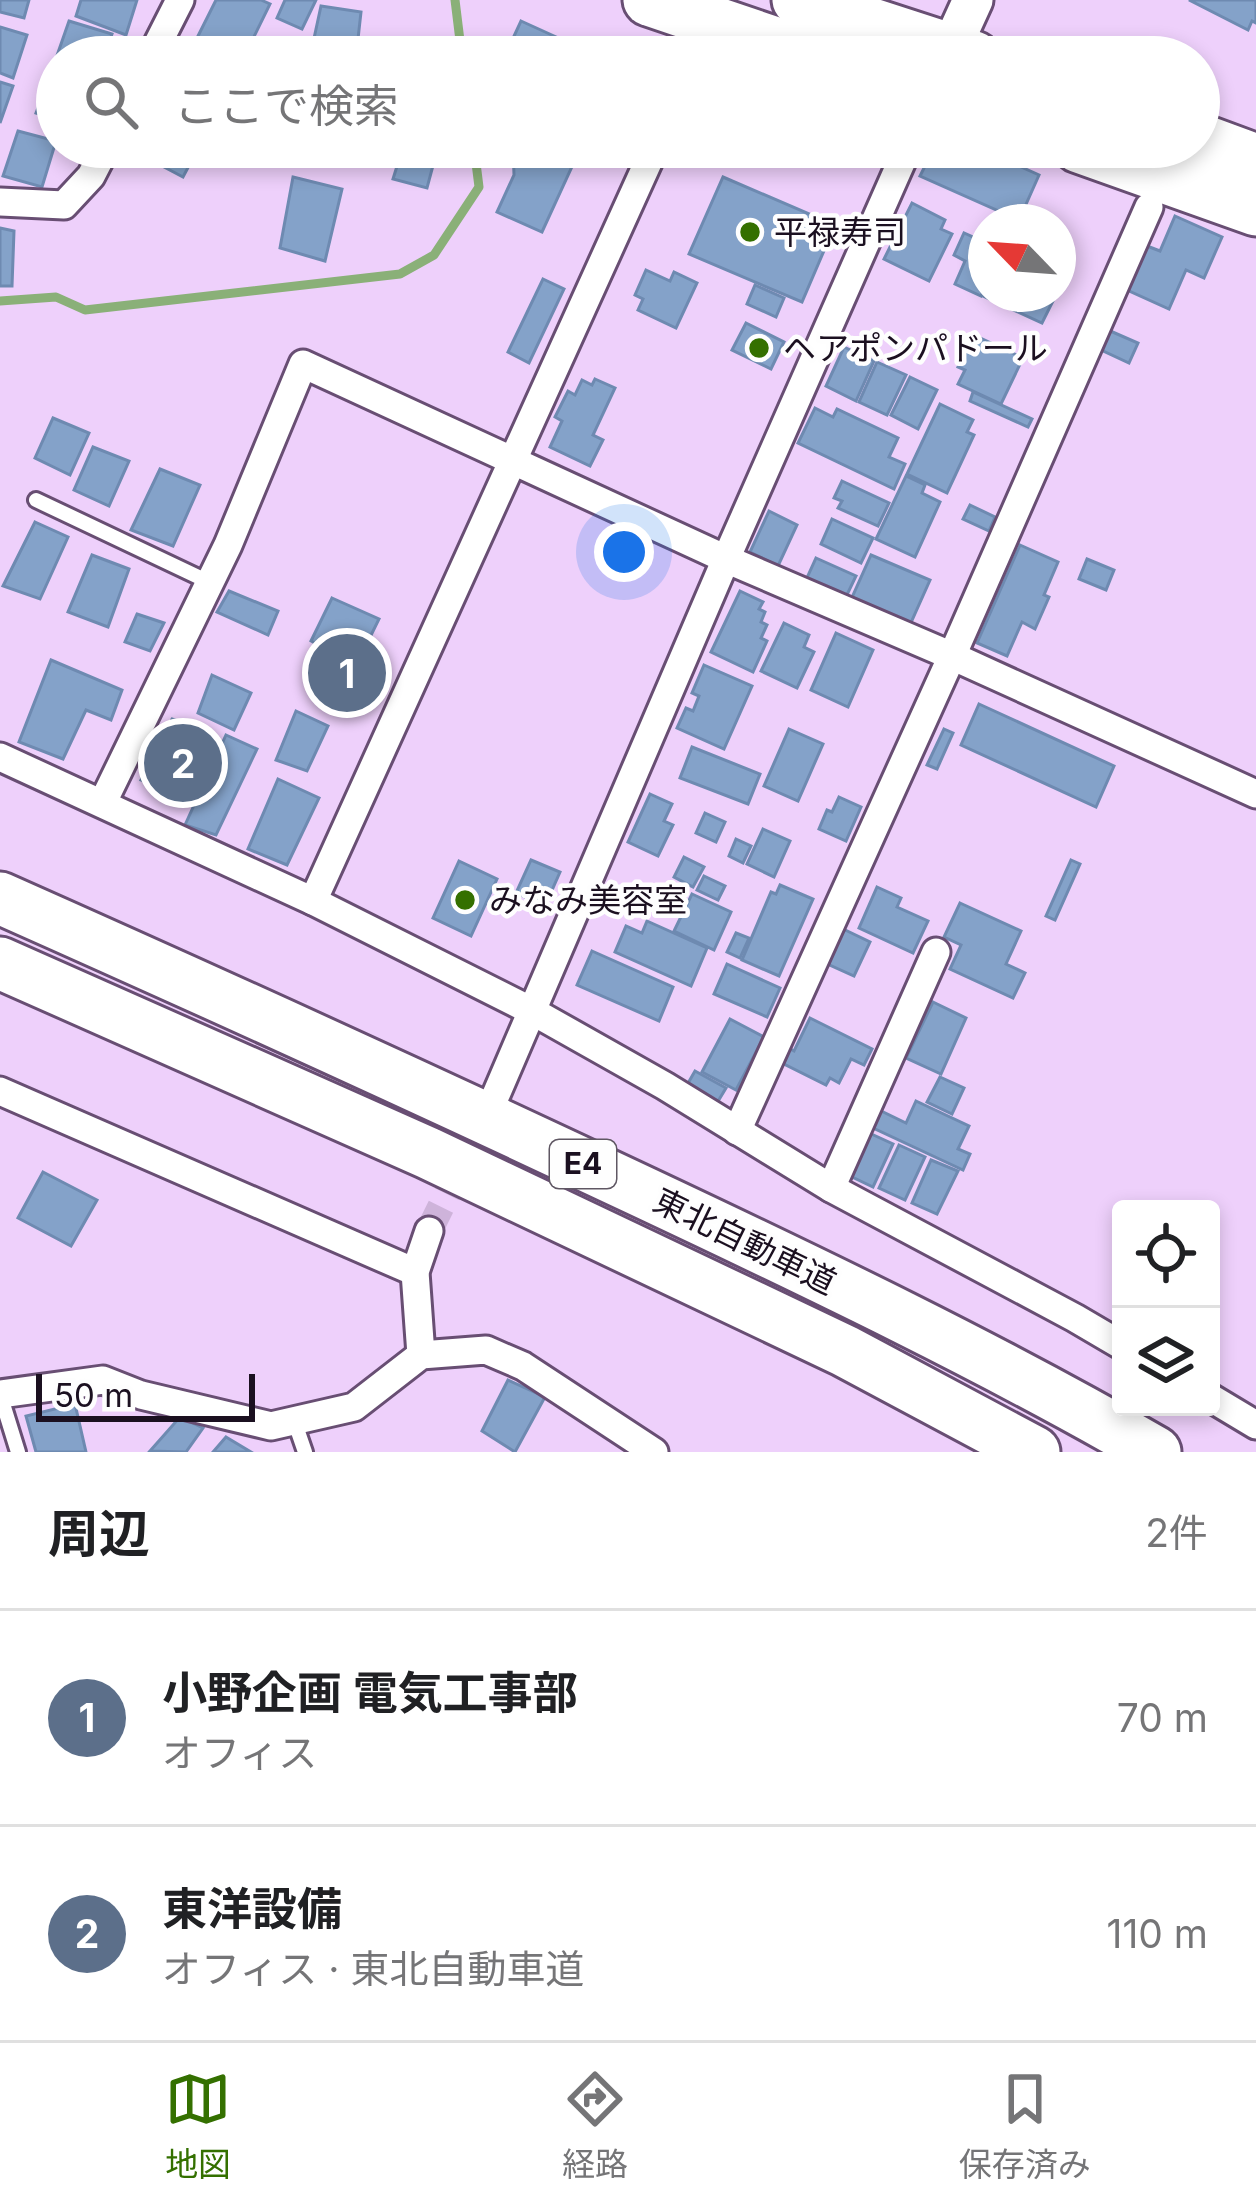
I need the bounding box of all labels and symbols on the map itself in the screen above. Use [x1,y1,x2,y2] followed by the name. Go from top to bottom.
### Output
[968,204,1076,312] north arrow
[774,212,906,252] place label: 平禄寿司
[737,219,763,245] marker: 平禄寿司
[783,328,1048,368] place label: ヘアポンパドール
[746,335,772,361] marker: ヘアポンパドール
[594,522,654,582] your location
[308,628,386,718] pin: 1
[144,718,222,808] pin: 2
[489,880,687,920] place label: みなみ美容室
[452,887,478,913] marker: みなみ美容室
[550,1140,616,1188] road number: E4
[647,1180,843,1302] street label: 東北自動車道
[36,1368,255,1421] scale bar

